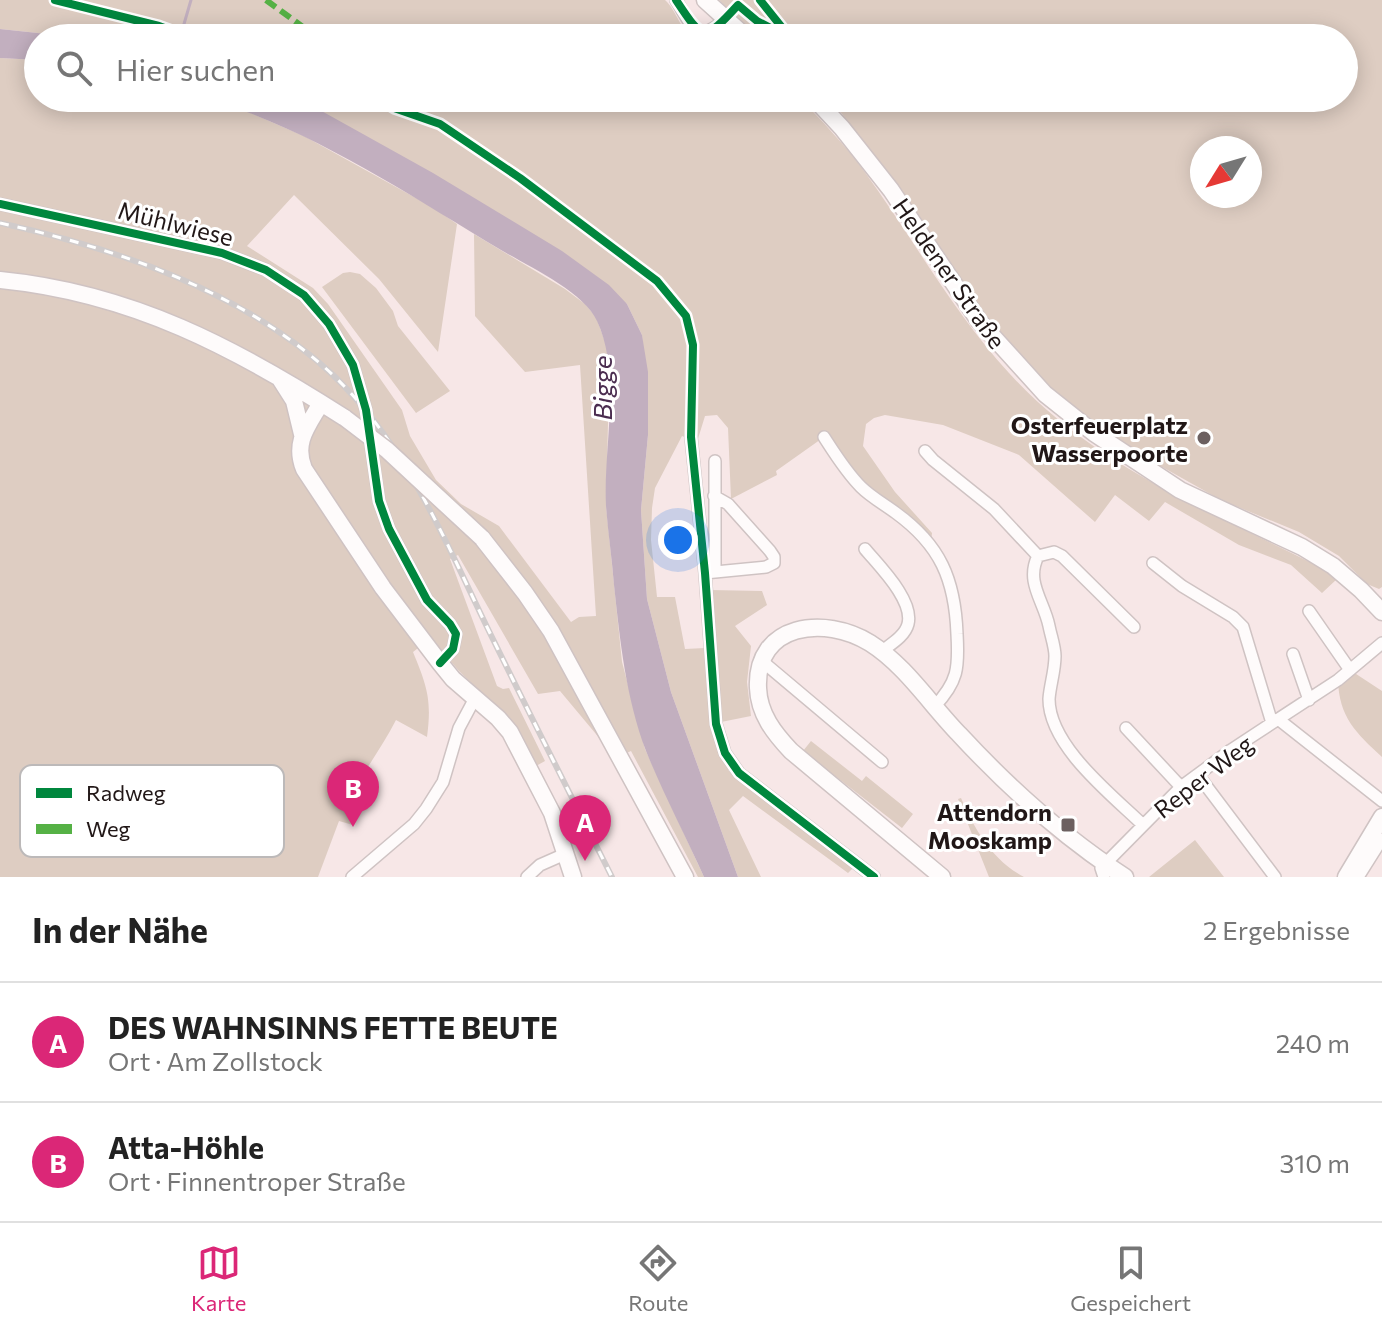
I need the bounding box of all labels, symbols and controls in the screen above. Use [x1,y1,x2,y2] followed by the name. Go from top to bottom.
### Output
[24,24,1358,112] search box
[52,46,96,90] icon: search
[116,50,275,87] text: Hier suchen
[1190,136,1262,208] north arrow
[887,192,1013,354] street label: Heldener Straße
[115,195,237,251] street label: Mühlwiese
[586,355,617,421] water label: Bigge
[1011,410,1188,467] place label: Osterfeuerplatz Wasserpoorte
[1195,429,1213,447] marker: Osterfeuerplatz Wasserpoorte
[658,520,698,560] your location
[1148,728,1258,824] street label: Reper Weg
[327,761,379,827] pin: B
[20,765,284,857] legend
[86,779,166,806] text: Radweg
[559,795,611,861] pin: A
[928,797,1052,854] place label: Attendorn Mooskamp
[86,815,131,842] text: Weg
[1059,816,1077,834] marker: Attendorn Mooskamp
[32,908,208,950] text: In der Nähe
[1203,914,1350,945] text: 2 Ergebnisse
[108,1008,558,1045] text: DES WAHNSINNS FETTE BEUTE
[49,1027,67,1058] text: A
[1276,1027,1350,1058] text: 240 m
[108,1045,323,1076] text: Ort · Am Zollstock
[108,1128,264,1165] text: Atta-Höhle
[49,1147,67,1178] text: B
[1279,1147,1350,1178] text: 310 m
[108,1165,406,1196] text: Ort · Finnentroper Straße
[191,1241,246,1316] tab: Karte
[628,1241,688,1316] tab: Route
[1070,1241,1191,1316] tab: Gespeichert

